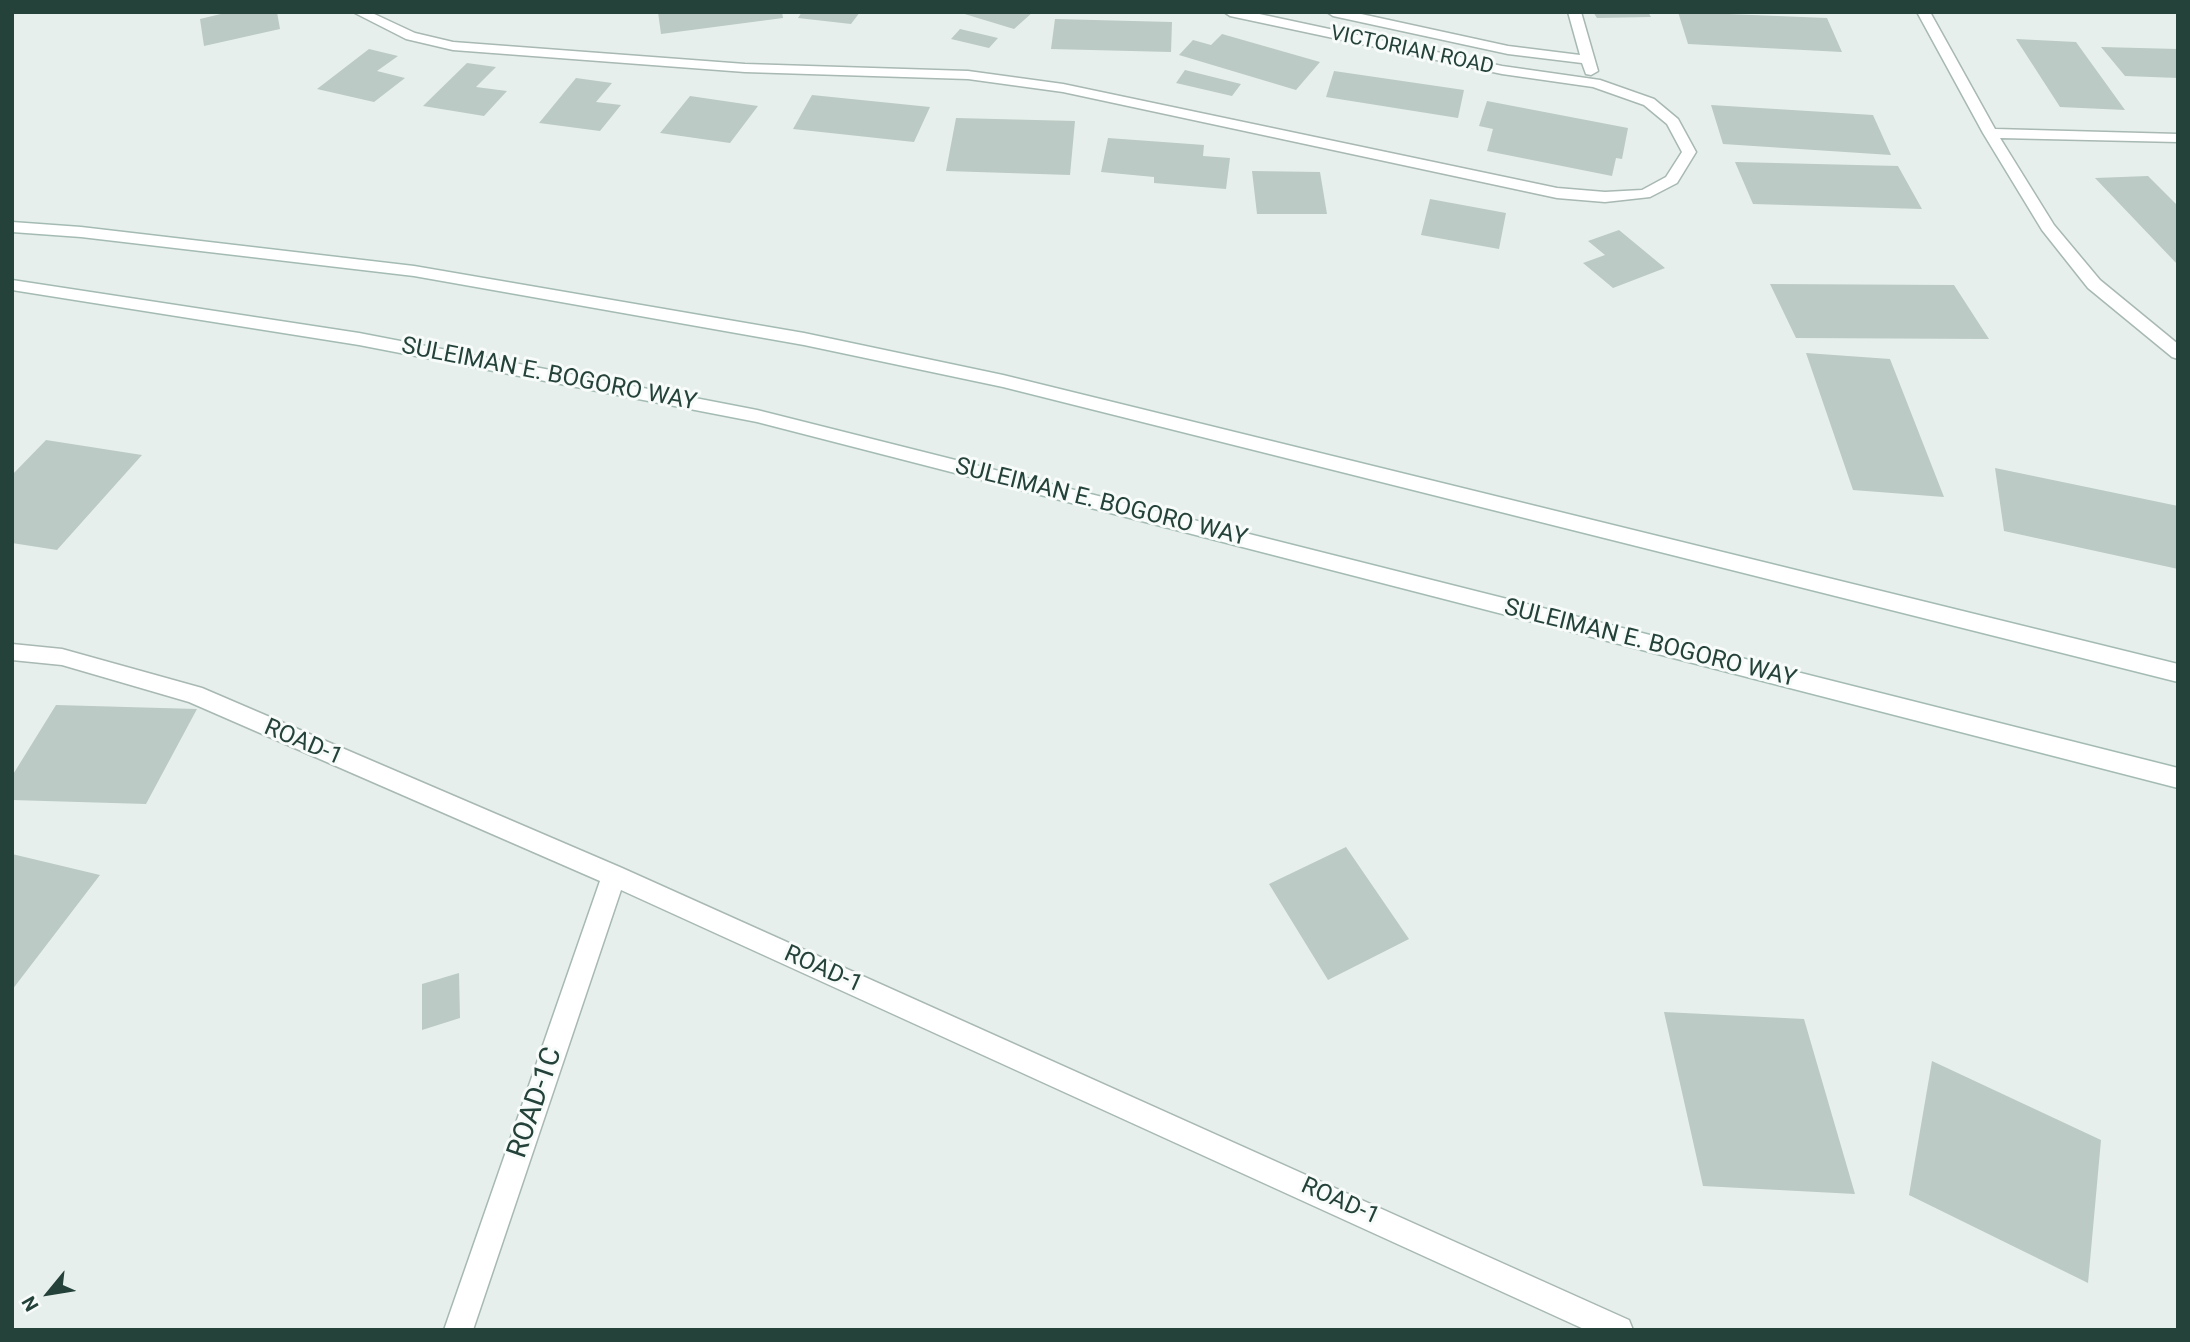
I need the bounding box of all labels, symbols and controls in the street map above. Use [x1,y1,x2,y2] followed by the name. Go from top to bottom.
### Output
[1328,21,1496,81] street label: VICTORIAN ROAD
[399,332,699,418] street label: SULEIMAN E. BOGORO WAY
[952,453,1250,553] street label: SULEIMAN E. BOGORO WAY
[1501,594,1799,694] street label: SULEIMAN E. BOGORO WAY
[259,714,347,772] street label: ROAD-1
[779,940,867,1000] street label: ROAD-1
[501,1043,571,1163] street label: ROAD-1C
[1296,1172,1384,1232] street label: ROAD-1
[14,1258,84,1328] north arrow
[17,1292,44,1315] text: N

